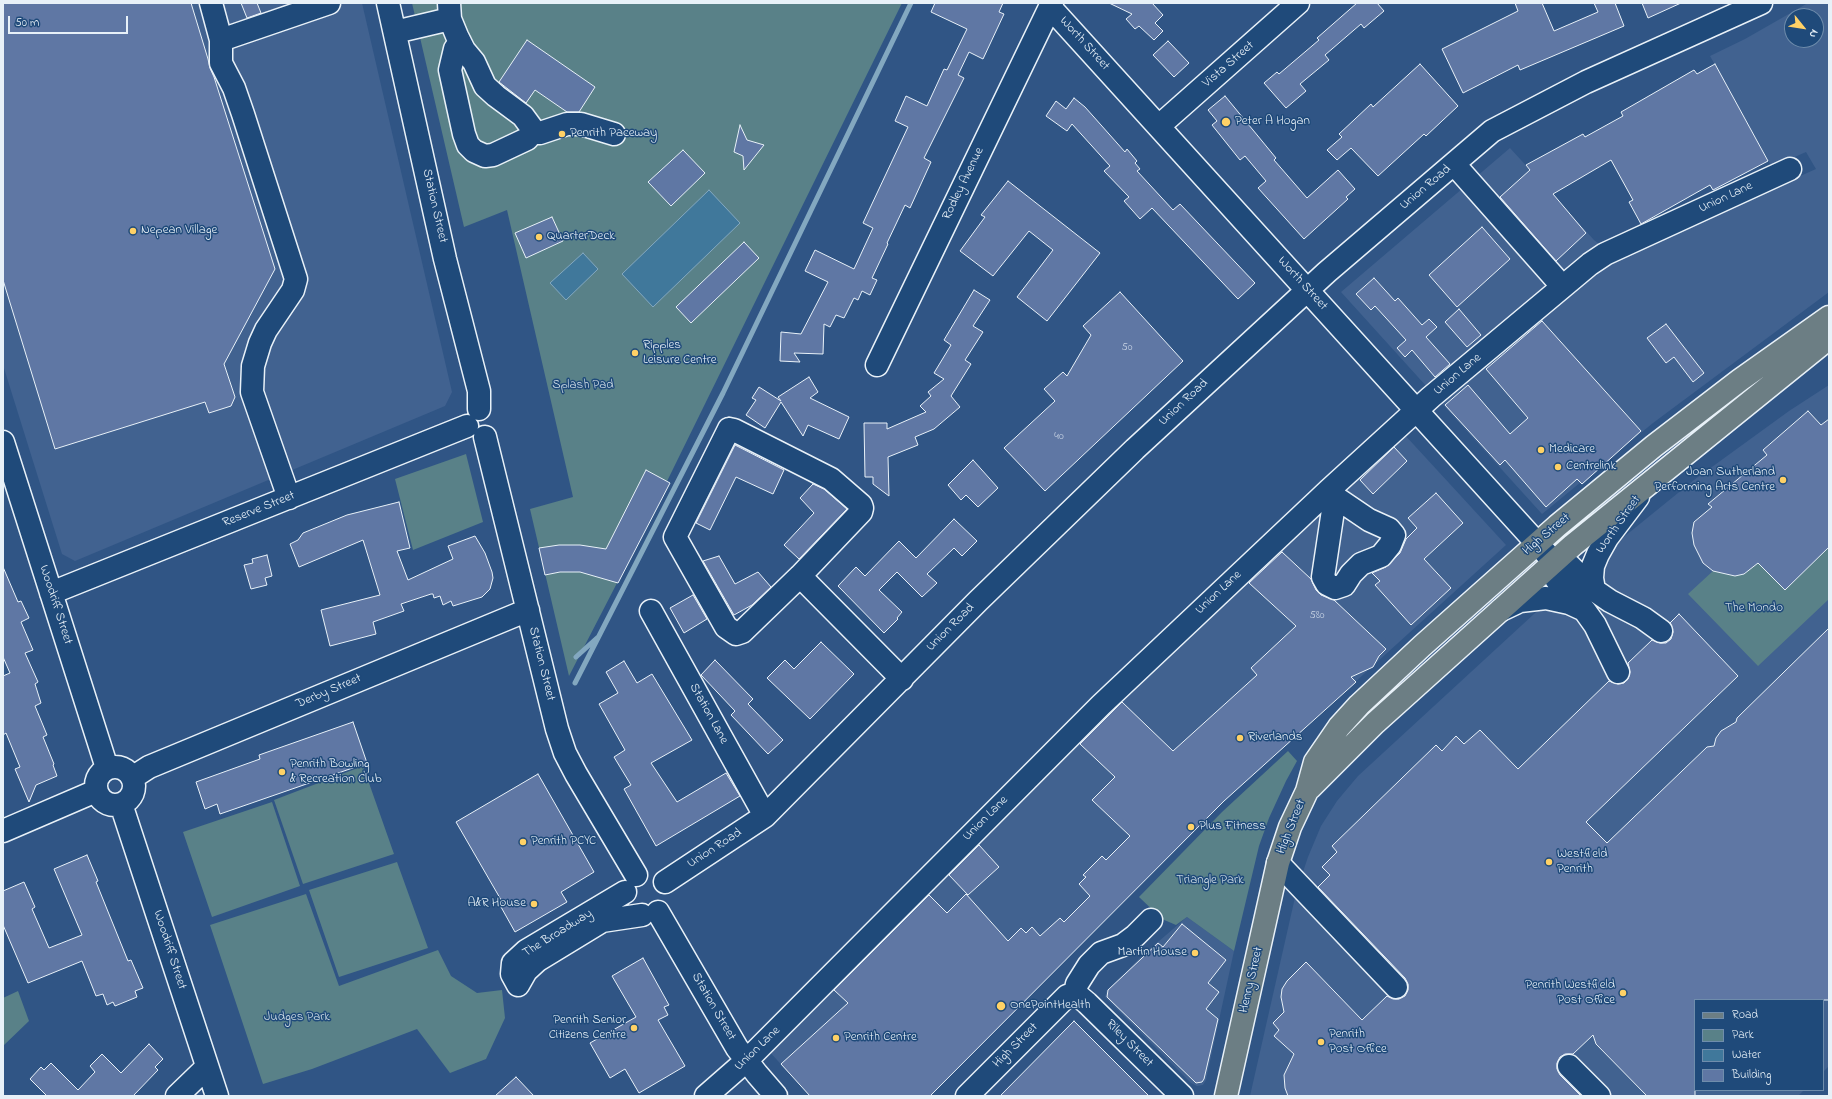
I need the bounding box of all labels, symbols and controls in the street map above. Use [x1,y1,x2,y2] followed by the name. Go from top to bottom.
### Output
[10,8,130,34] scale bar
[1784,8,1824,48] north arrow
[15,14,39,32] text: 50 m
[1056,14,1112,74] street label: Worth Street
[1805,26,1822,41] text: N
[1200,38,1258,92] street label: Vista Street
[1235,114,1310,130] place label: Peter A Hogan
[1220,116,1232,128] marker: Peter A Hogan
[570,126,657,142] place label: Penrith Paceway
[557,129,567,139] marker: Penrith Paceway
[940,145,988,223] street label: Rodley Avenue
[1397,162,1455,214] street label: Union Road
[418,167,450,245] street label: Station Street
[1697,179,1755,217] street label: Union Lane
[141,223,217,239] place label: Nepean Village
[128,226,138,236] marker: Nepean Village
[547,229,615,245] place label: QuarterDeck
[534,232,544,242] marker: QuarterDeck
[1274,254,1330,314] street label: Worth Street
[643,338,717,369] place label: Ripples Leisure Centre
[1121,341,1133,355] house number: 50
[630,348,640,358] marker: Ripples Leisure Centre
[1431,351,1485,399] street label: Union Lane
[1156,376,1212,430] street label: Union Road
[552,378,614,394] park label: Splash Pad
[1054,430,1064,444] house number: 40
[1549,442,1595,458] place label: Medicare
[1536,445,1546,455] marker: Medicare
[1566,459,1616,475] place label: Centrelink
[1553,462,1563,472] marker: Centrelink
[1655,465,1775,496] place label: Joan Sutherland Performing Arts Centre
[1778,475,1788,485] marker: Joan Sutherland Performing Arts Centre
[221,488,297,532] street label: Reserve Street
[1593,493,1645,557] street label: Worth Street
[1520,511,1574,559] street label: High Street
[35,563,75,647] street label: Woodriff Street
[1193,568,1245,618] street label: Union Lane
[924,601,978,655] street label: Union Road
[1725,601,1783,617] park label: The Mondo
[1309,609,1325,623] house number: 580
[524,625,558,703] street label: Station Street
[294,671,364,713] street label: Derby Street
[685,681,731,747] street label: Station Lane
[1248,730,1302,746] place label: Riverlands
[1235,733,1245,743] marker: Riverlands
[290,757,382,788] place label: Penrith Bowling & Recreation Club
[277,767,287,777] marker: Penrith Bowling & Recreation Club
[960,793,1012,845] street label: Union Lane
[1274,797,1310,857] street label: High Street
[1199,819,1266,835] place label: Plus Fitness
[1186,822,1196,832] marker: Plus Fitness
[685,826,745,872] street label: Union Road
[531,834,596,850] place label: Penrith PCYC
[518,837,528,847] marker: Penrith PCYC
[1557,847,1608,878] place label: Westfield Penrith
[1544,857,1554,867] marker: Westfield Penrith
[1176,873,1244,889] park label: Triangle Park
[467,896,526,912] place label: A&R House
[529,899,539,909] marker: A&R House
[520,906,596,962] street label: The Broadway
[149,908,189,992] street label: Woodriff Street
[1118,945,1187,961] place label: Martin House
[1237,946,1267,1014] street label: Henry Street
[1190,948,1200,958] marker: Martin House
[687,970,739,1044] street label: Station Street
[1525,978,1615,1009] place label: Penrith Westfield Post Office
[1618,988,1628,998] marker: Penrith Westfield Post Office
[1010,998,1091,1014] place label: OnePointHealth
[1694,999,1824,1091] legend
[995,1000,1007,1012] marker: OnePointHealth
[1732,1006,1758,1024] text: Road
[264,1010,330,1026] park label: Judges Park
[549,1013,626,1044] place label: Penrith Senior Citizens Centre
[1102,1017,1156,1071] street label: Riley Street
[990,1020,1042,1072] street label: High Street
[629,1023,639,1033] marker: Penrith Senior Citizens Centre
[732,1023,784,1075] street label: Union Lane
[1732,1026,1754,1044] text: Park
[1329,1027,1387,1058] place label: Penrith Post Office
[844,1030,917,1046] place label: Penrith Centre
[831,1033,841,1043] marker: Penrith Centre
[1316,1037,1326,1047] marker: Penrith Post Office
[1732,1046,1761,1064] text: Water
[1732,1066,1771,1084] text: Building

